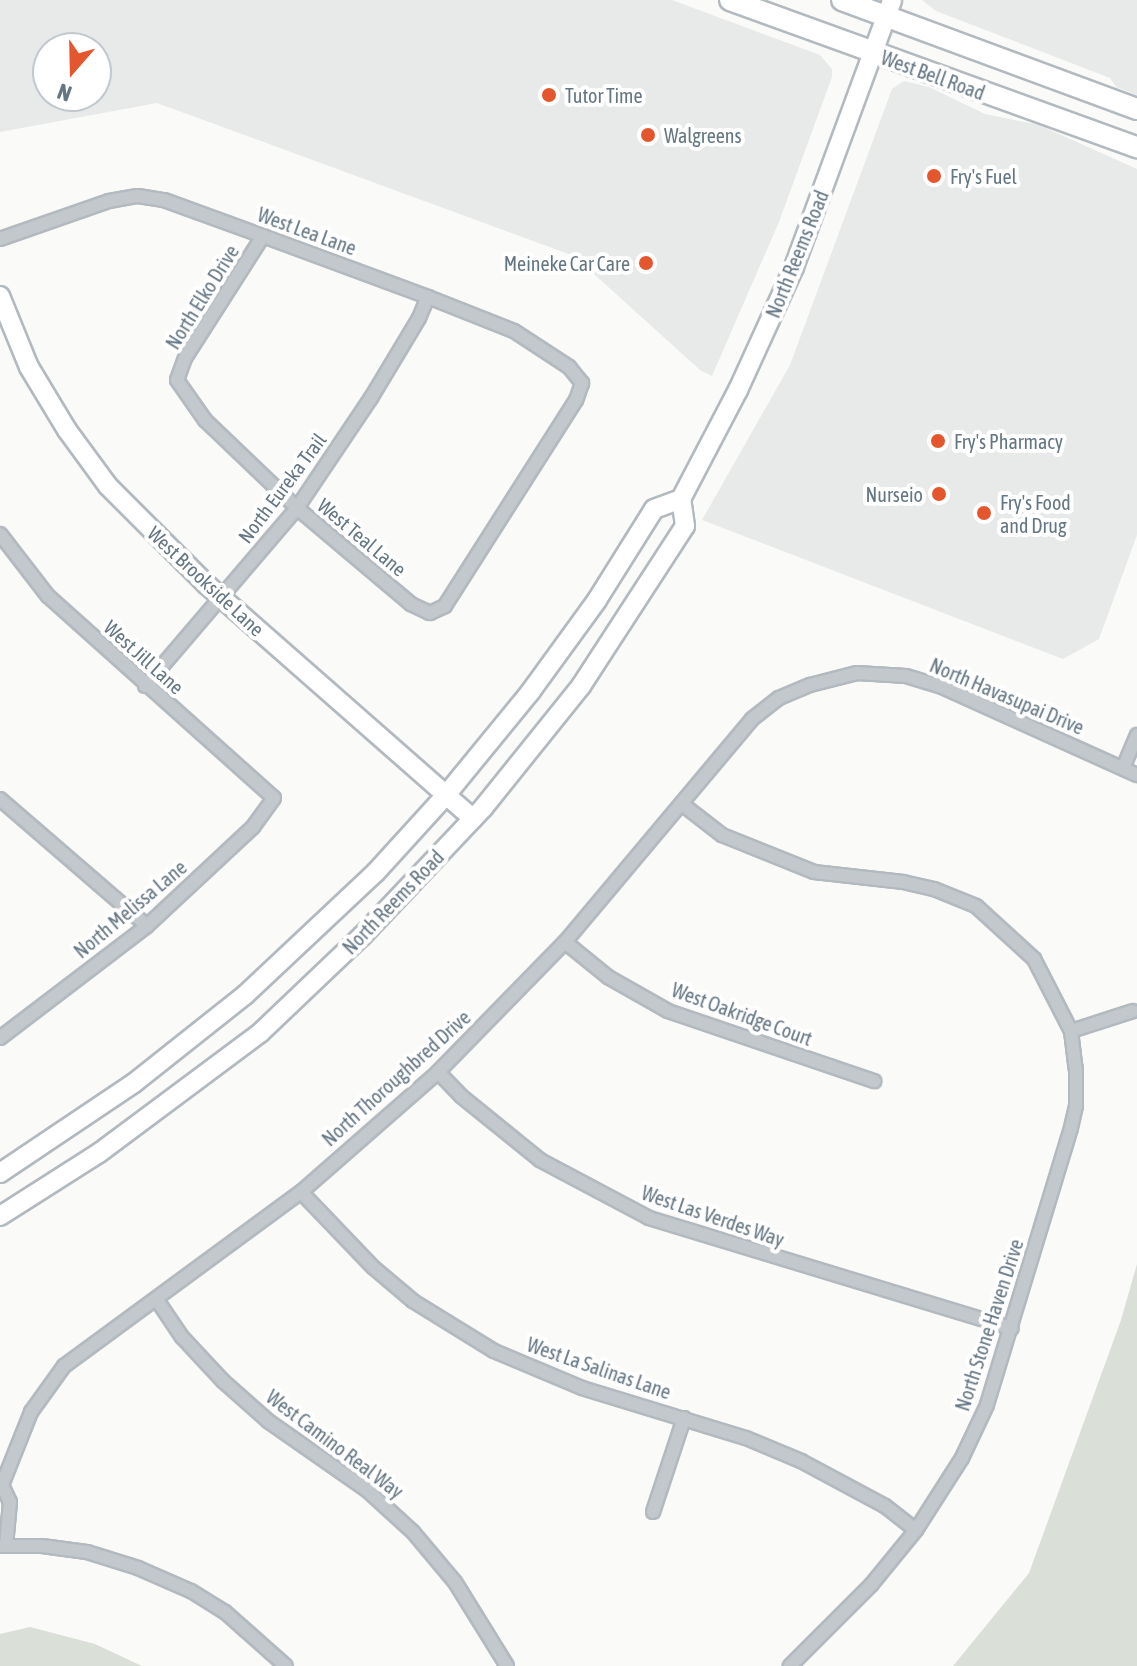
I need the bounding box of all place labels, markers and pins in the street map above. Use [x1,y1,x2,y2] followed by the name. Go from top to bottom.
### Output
[565,83,642,107] place label: Tutor Time
[540,86,558,104] marker: Tutor Time
[664,123,742,147] place label: Walgreens
[639,126,657,144] marker: Walgreens
[950,164,1017,188] place label: Fry's Fuel
[925,167,943,185] marker: Fry's Fuel
[504,251,630,275] place label: Meineke Car Care
[637,254,655,272] marker: Meineke Car Care
[954,429,1063,453] place label: Fry's Pharmacy
[929,432,947,450] marker: Fry's Pharmacy
[866,482,923,506] place label: Nurseio
[930,485,948,503] marker: Nurseio
[1000,490,1071,537] place label: Fry's Food and Drug
[975,504,993,522] marker: Fry's Food and Drug

